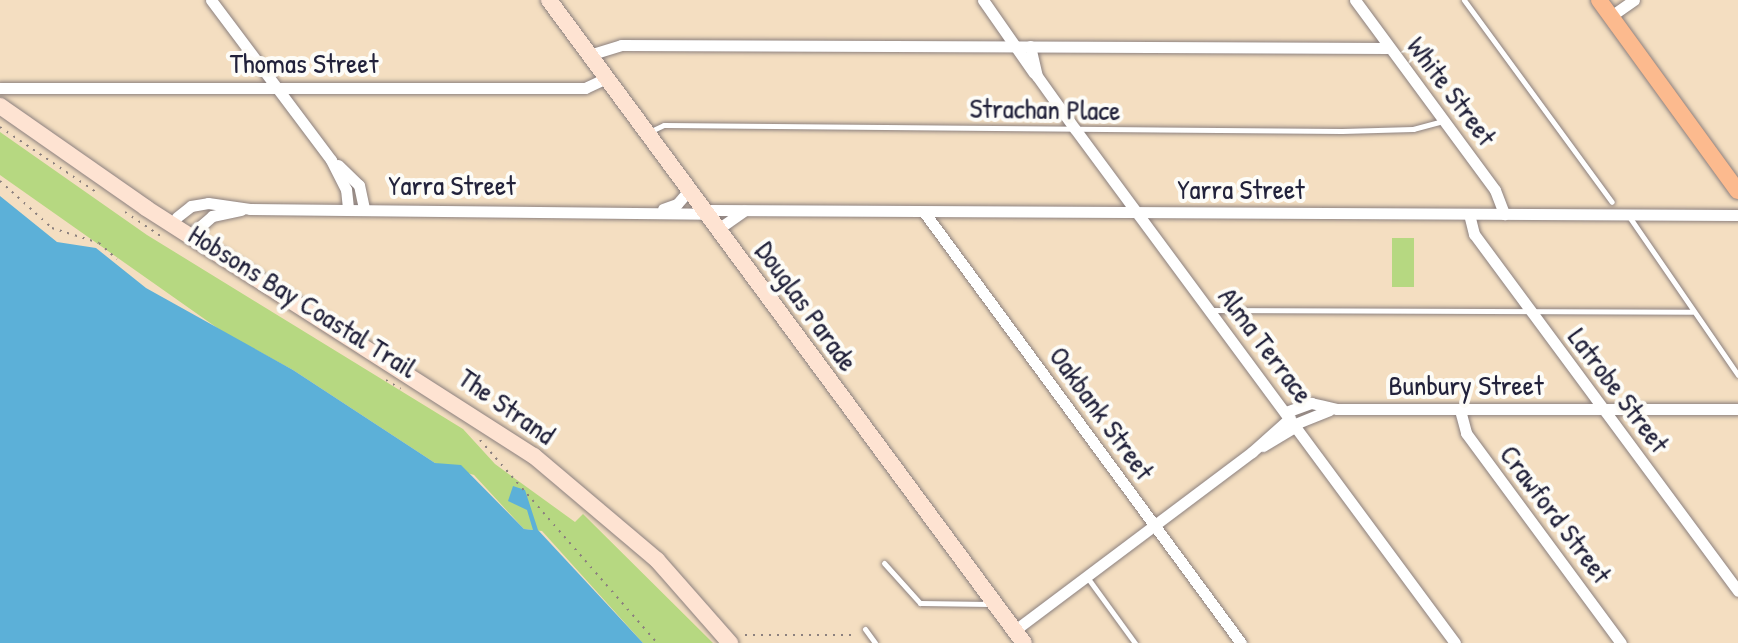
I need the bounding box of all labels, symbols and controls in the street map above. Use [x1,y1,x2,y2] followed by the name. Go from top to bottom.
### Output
[1400,30,1504,152] street label: White Street
[230,46,378,80] street label: Thomas Street
[969,91,1121,127] street label: Strachan Place
[388,168,516,202] street label: Yarra Street
[1177,172,1305,206] street label: Yarra Street
[183,217,423,385] street label: Hobsons Bay Coastal Trail
[749,235,865,377] street label: Douglas Parade
[1212,280,1320,410] street label: Alma Terrace
[1561,321,1677,459] street label: Latrobe Street
[1042,340,1162,486] street label: Oakbank Street
[452,361,562,451] street label: The Strand
[1388,368,1544,402] street label: Bunbury Street
[1493,438,1619,590] street label: Crawford Street

